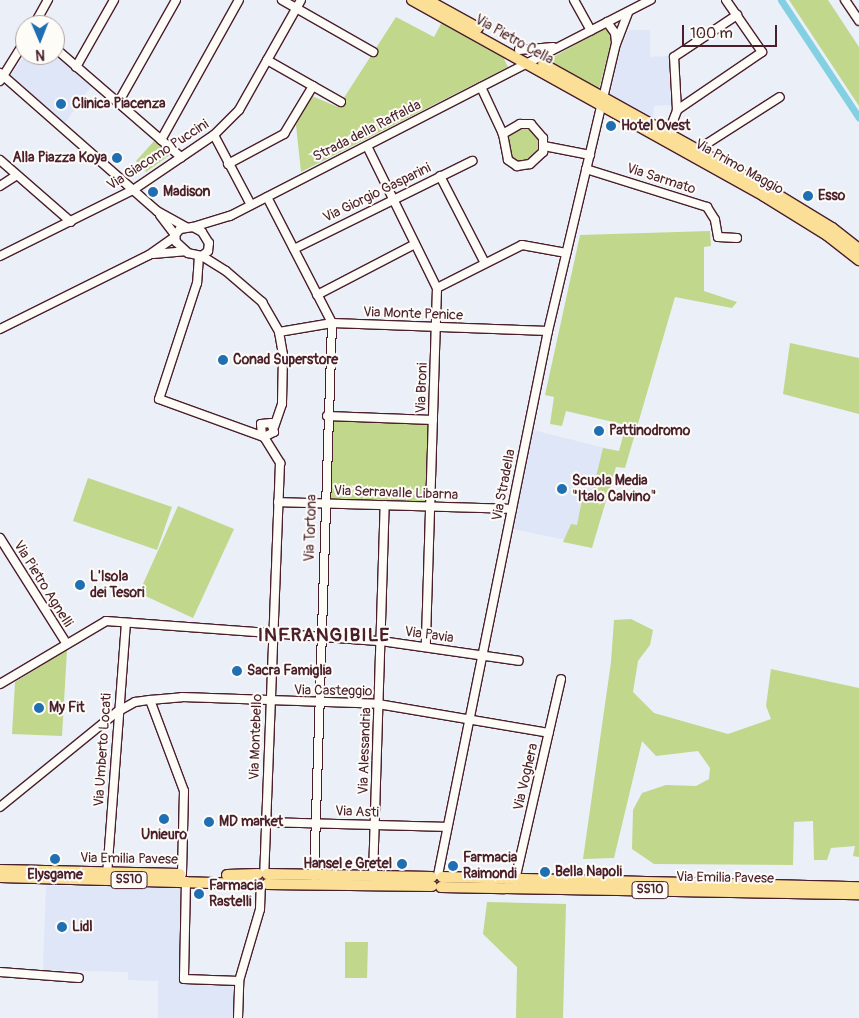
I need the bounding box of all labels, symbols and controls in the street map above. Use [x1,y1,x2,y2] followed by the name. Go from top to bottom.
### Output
[472,12,556,68] street label: Via Pietro Cella
[15,15,65,65] north arrow
[684,15,779,47] scale bar
[690,24,733,43] text: 100 m
[35,46,45,63] text: N
[72,96,166,112] place label: Clinica Piacenza
[54,97,68,111] marker: Clinica Piacenza
[310,97,424,165] street label: Strada della Raffalda
[104,116,212,194] street label: Via Giacomo Puccini
[621,118,690,134] place label: Hotel Ovest
[605,120,617,132] marker: Hotel Ovest
[692,136,786,198] street label: Via Primo Maggio
[12,150,107,166] place label: Alla Piazza Koya
[111,152,123,164] marker: Alla Piazza Koya
[320,160,434,226] street label: Via Giorgio Gasparini
[624,160,698,198] street label: Via Sarmato
[163,184,211,200] place label: Madison
[147,186,159,198] marker: Madison
[818,188,845,204] place label: Esso
[802,190,814,202] marker: Esso
[363,304,463,324] street label: Via Monte Penice
[233,352,338,368] place label: Conad Superstore
[217,354,229,366] marker: Conad Superstore
[413,362,431,414] street label: Via Broni
[609,423,690,439] place label: Pattinodromo
[593,425,605,437] marker: Pattinodromo
[489,448,519,522] street label: Via Stradella
[572,473,656,506] place label: Scuola Media "Italo Calvino"
[333,482,459,504] street label: Via Serravalle Libarna
[556,483,568,495] marker: Scuola Media "Italo Calvino"
[301,494,321,562] street label: Via Tortona
[10,538,76,630] street label: Via Pietro Agnelli
[90,569,145,602] place label: L'Isola dei Tesori
[74,579,86,591] marker: L'Isola dei Tesori
[403,623,455,647] street label: Via Pavia
[256,625,392,647] district label: INFRANGIBILE
[247,663,332,679] place label: Sacra Famiglia
[231,665,243,677] marker: Sacra Famiglia
[294,682,372,700] street label: Via Casteggio
[91,693,115,807] street label: Via Umberto Locati
[246,694,266,780] street label: Via Montebello
[49,700,85,716] place label: My Fit
[33,702,45,714] marker: My Fit
[355,707,375,795] street label: Via Alessandria
[510,742,542,812] street label: Via Voghera
[335,803,379,821] street label: Via Asti
[158,813,170,825] marker: Unieuro
[219,814,283,830] place label: MD market
[203,816,215,828] marker: MD market
[141,827,187,843] place label: Unieuro
[80,850,178,868] street label: Via Emilia Pavese
[463,850,517,882] place label: Farmacia Raimondi
[49,853,61,865] marker: Elysgame
[303,856,392,872] place label: Hansel e Gretel
[396,858,408,870] marker: Hansel e Gretel
[447,860,459,872] marker: Farmacia Raimondi
[555,864,622,880] place label: Bella Napoli
[539,866,551,878] marker: Bella Napoli
[27,867,83,883] place label: Elysgame
[676,869,774,887] street label: Via Emilia Pavese
[110,870,148,890] road number: SS10
[209,878,263,910] place label: Farmacia Rastelli
[631,880,669,900] road number: SS10
[193,888,205,900] marker: Farmacia Rastelli
[72,919,93,935] place label: Lidl
[56,921,68,933] marker: Lidl

